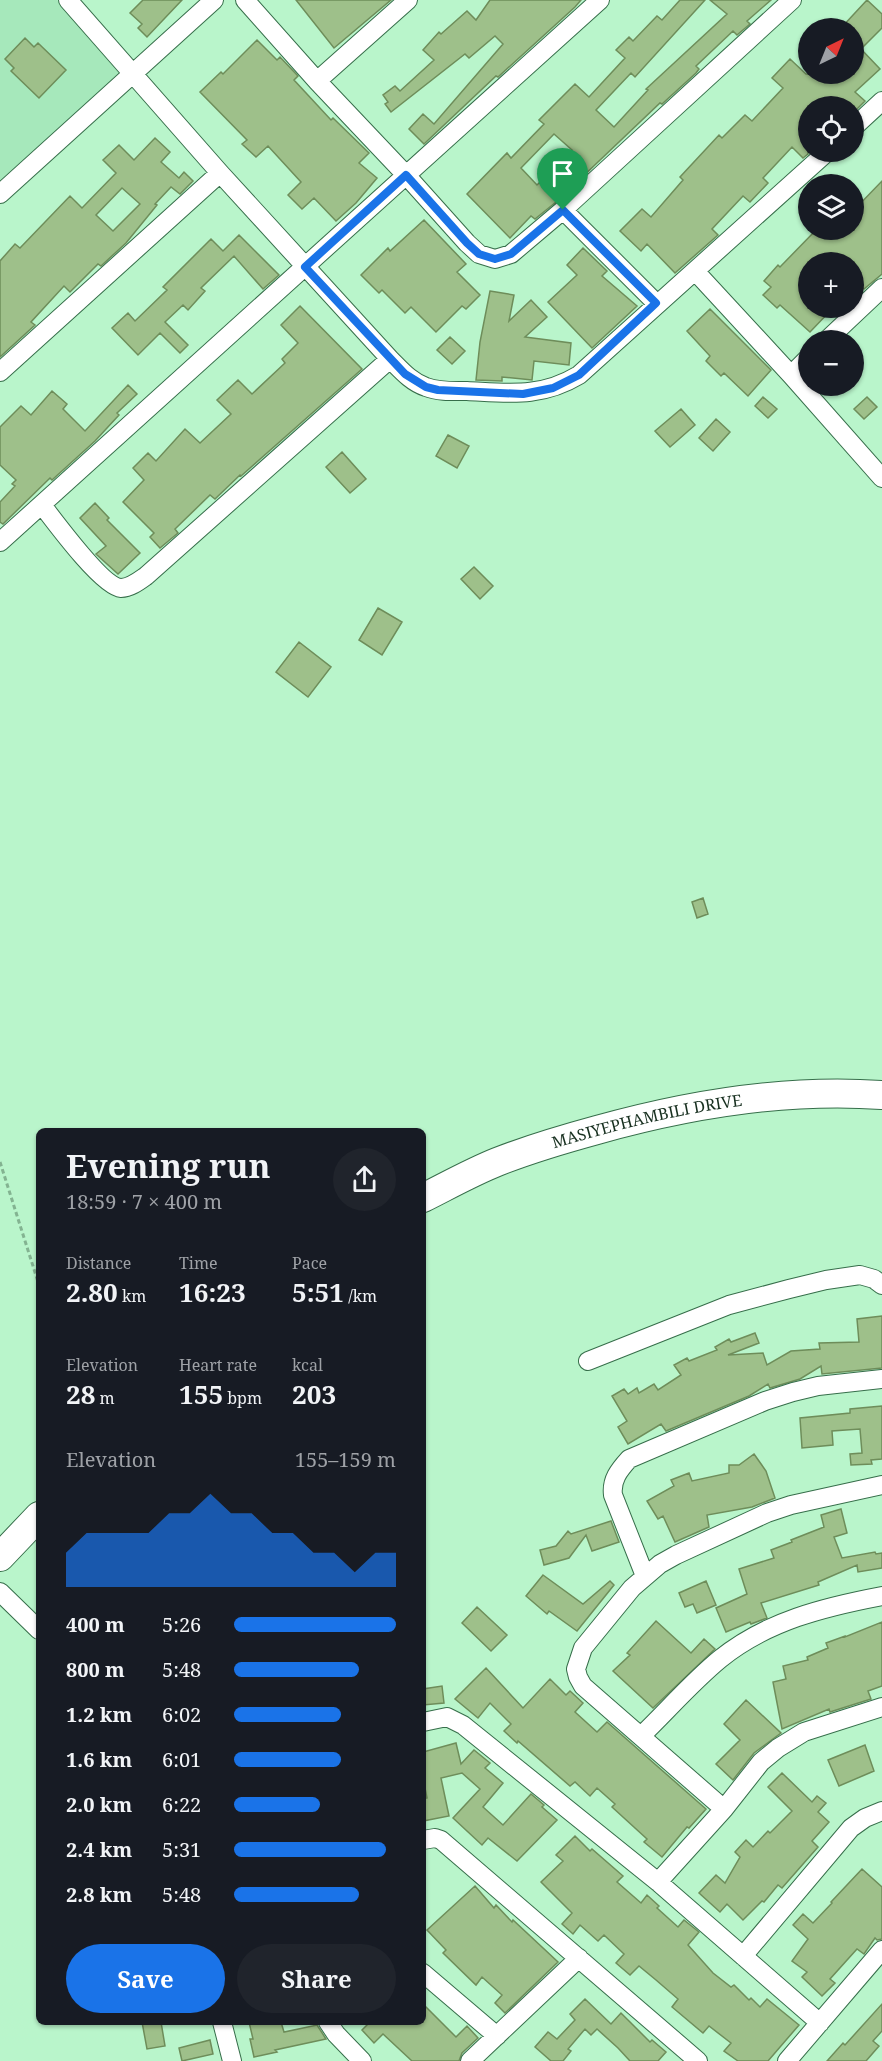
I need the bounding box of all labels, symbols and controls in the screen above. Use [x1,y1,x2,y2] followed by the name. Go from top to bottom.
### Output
[798,18,864,84] north arrow
[798,18,864,396] map controls
[798,96,864,162] button: locate
[537,148,588,210] pin
[546,157,579,190] icon: arrive
[798,174,864,240] button: layers
[798,252,864,318] button: +
[798,330,864,396] button: −
[549,1089,743,1153] street label: MASIYEPHAMBILI DRIVE
[66,1143,270,1188] text: Evening run
[333,1148,396,1211] button: share
[66,1188,222,1215] text: 18:59 · 7 × 400 m
[66,1252,131,1274] text: Distance
[179,1252,218,1274] text: Time
[292,1252,327,1274] text: Pace
[66,1274,118,1310] text: 2.80
[179,1274,246,1310] text: 16:23
[292,1274,344,1310] text: 5:51
[118,1285,146,1307] text: km
[344,1285,377,1307] text: /km
[66,1354,138,1376] text: Elevation
[179,1354,257,1376] text: Heart rate
[292,1354,323,1376] text: kcal
[66,1376,95,1412] text: 28
[179,1376,223,1412] text: 155
[292,1376,336,1412] text: 203
[95,1387,115,1409] text: m
[223,1387,262,1409] text: bpm
[66,1446,156,1473] text: Elevation
[295,1446,396,1473] text: 155–159 m
[66,1611,125,1638] text: 400 m
[162,1611,201,1638] text: 5:26
[66,1656,125,1683] text: 800 m
[162,1656,201,1683] text: 5:48
[66,1701,132,1728] text: 1.2 km
[162,1701,201,1728] text: 6:02
[66,1746,132,1773] text: 1.6 km
[162,1746,201,1773] text: 6:01
[66,1791,132,1818] text: 2.0 km
[162,1791,201,1818] text: 6:22
[66,1836,132,1863] text: 2.4 km
[162,1836,201,1863] text: 5:31
[66,1881,132,1908] text: 2.8 km
[162,1881,201,1908] text: 5:48
[66,1944,225,2013] button: Save
[237,1944,396,2013] button: Share

